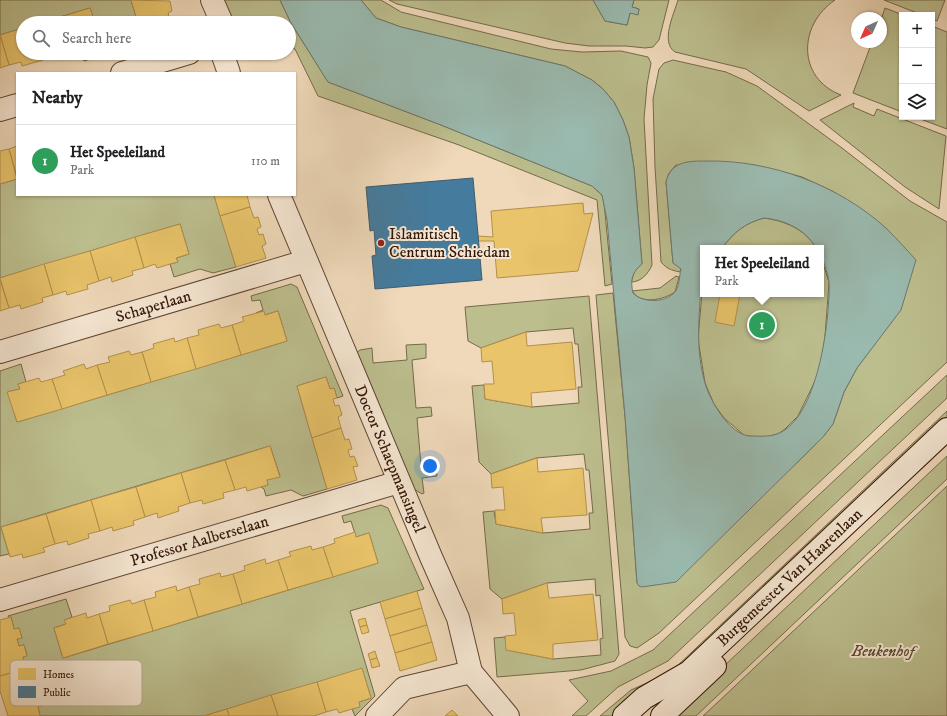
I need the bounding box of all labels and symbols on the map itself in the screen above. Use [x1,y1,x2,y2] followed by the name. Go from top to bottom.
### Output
[851,12,887,48] north arrow
[389,224,510,262] place label: Islamitisch Centrum Schiedam
[376,238,386,248] marker: Islamitisch Centrum Schiedam
[113,286,194,327] street label: Schaperlaan
[749,310,775,340] pin: 1
[350,382,430,536] street label: Doctor Schaepmansingel
[420,456,440,476] your location
[713,504,867,651] street label: Burgemeester Van Haarenlaan
[128,511,272,571] street label: Professor Aalberselaan
[851,641,918,661] park label: Beukenhof
[10,660,142,706] legend
[43,668,74,682] text: Homes
[43,686,71,700] text: Public

